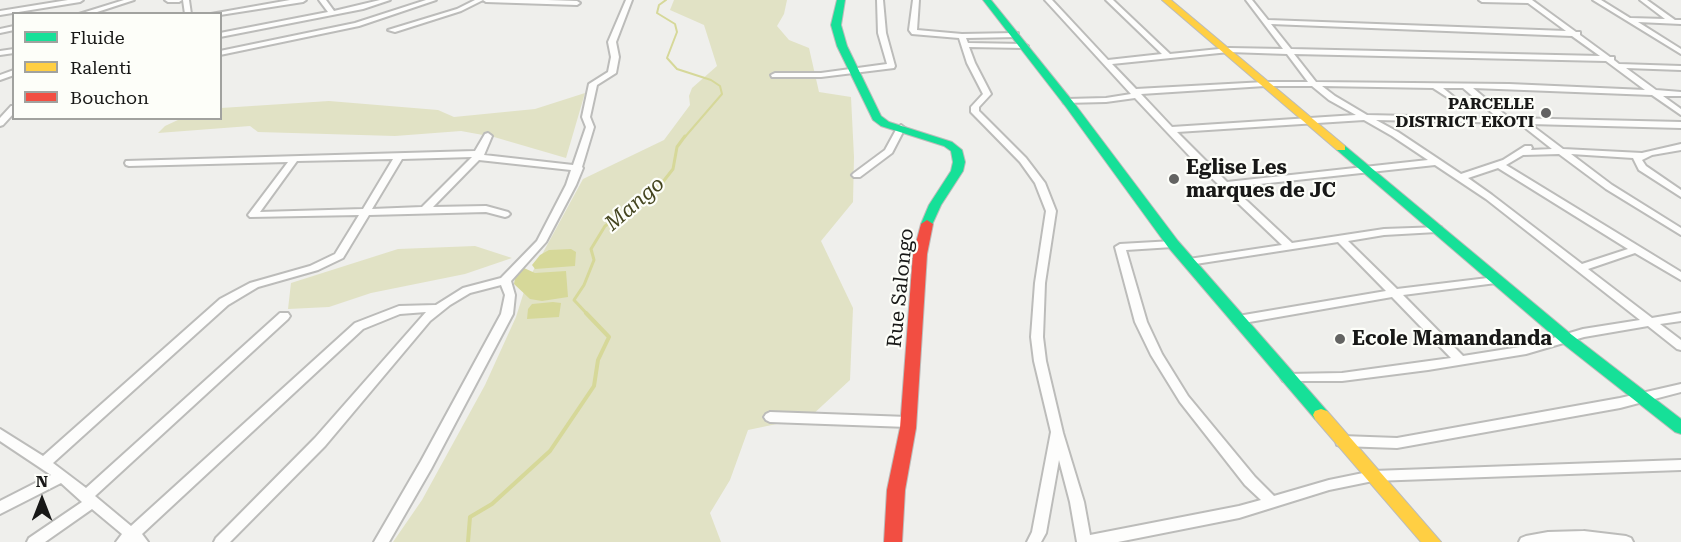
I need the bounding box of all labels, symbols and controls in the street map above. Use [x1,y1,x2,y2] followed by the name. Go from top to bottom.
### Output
[12,12,222,120] legend
[70,27,125,48] text: Fluide
[70,57,132,78] text: Ralenti
[70,87,149,108] text: Bouchon
[1396,94,1534,132] place label: PARCELLE DISTRICT EKOTI
[1539,106,1553,120] marker: PARCELLE DISTRICT EKOTI
[1186,156,1336,203] place label: Eglise Les marques de JC
[600,171,670,237] water label: Mango
[1167,172,1181,186] marker: Eglise Les marques de JC
[883,227,919,349] street label: Rue Salongo
[1352,327,1552,351] place label: Ecole Mamandanda
[1333,332,1347,346] marker: Ecole Mamandanda
[12,470,72,530] north arrow
[36,472,48,491] text: N

